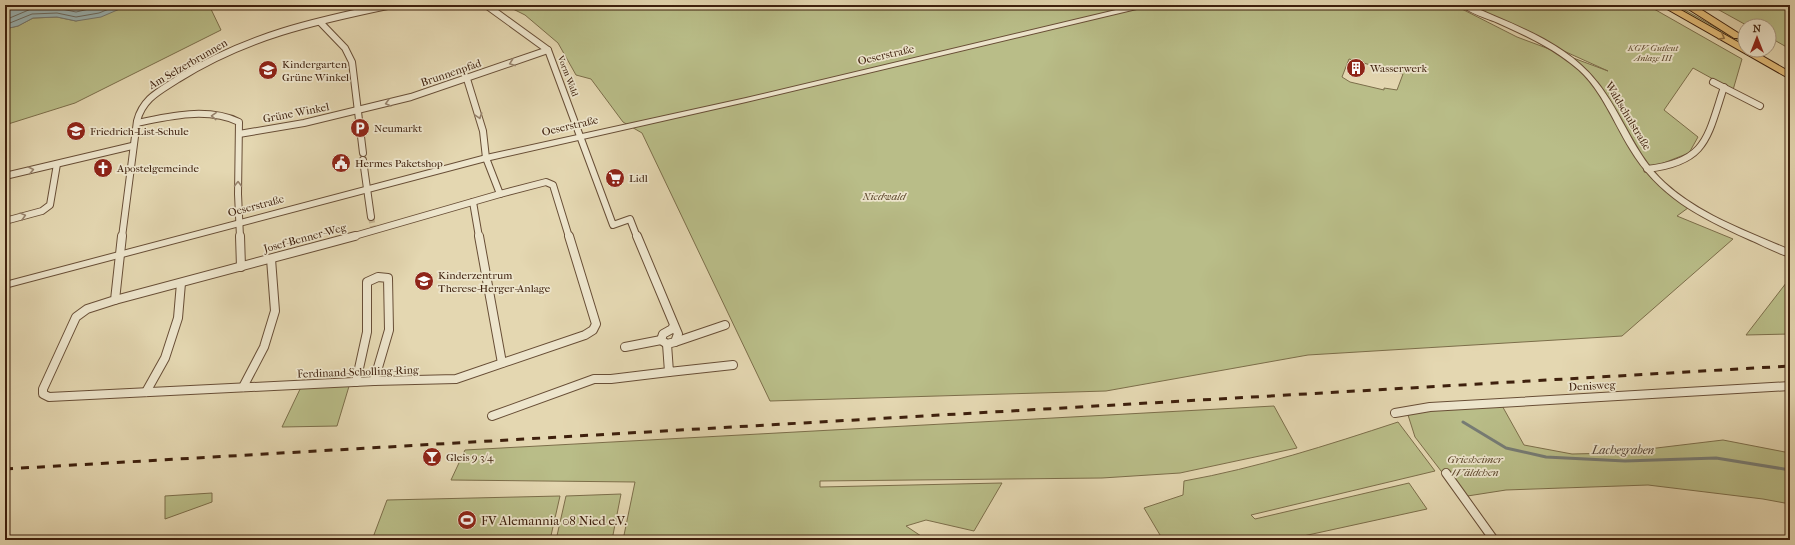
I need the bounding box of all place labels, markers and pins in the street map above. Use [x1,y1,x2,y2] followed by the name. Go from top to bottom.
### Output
[1345,57,1367,79] building icon: Wasserwerk
[282,58,349,84] place label: Kindergarten Grüne Winkel
[257,59,279,81] school or university icon: Kindergarten Grüne Winkel
[1369,62,1427,75] place label: Wasserwerk
[349,117,371,139] parking icon: Neumarkt
[65,120,87,142] school or university icon: Friedrich-List-Schule
[374,122,422,135] place label: Neumarkt
[90,125,189,138] place label: Friedrich-List-Schule
[330,152,352,174] public building icon: Hermes Paketshop
[92,157,114,179] church icon: Apostelgemeinde
[355,157,443,170] place label: Hermes Paketshop
[116,162,199,175] place label: Apostelgemeinde
[604,167,626,189] supermarket icon: Lidl
[629,172,648,185] place label: Lidl
[438,269,551,295] place label: Kinderzentrum Therese-Herger-Anlage
[413,270,435,292] school or university icon: Kinderzentrum Therese-Herger-Anlage
[421,446,443,468] bar icon: Gleis 9 3/4
[446,451,494,464] place label: Gleis 9 3/4
[456,509,478,531] sports icon: FV Alemannia 08 Nied e.V.
[481,513,627,528] place label: FV Alemannia 08 Nied e.V.

